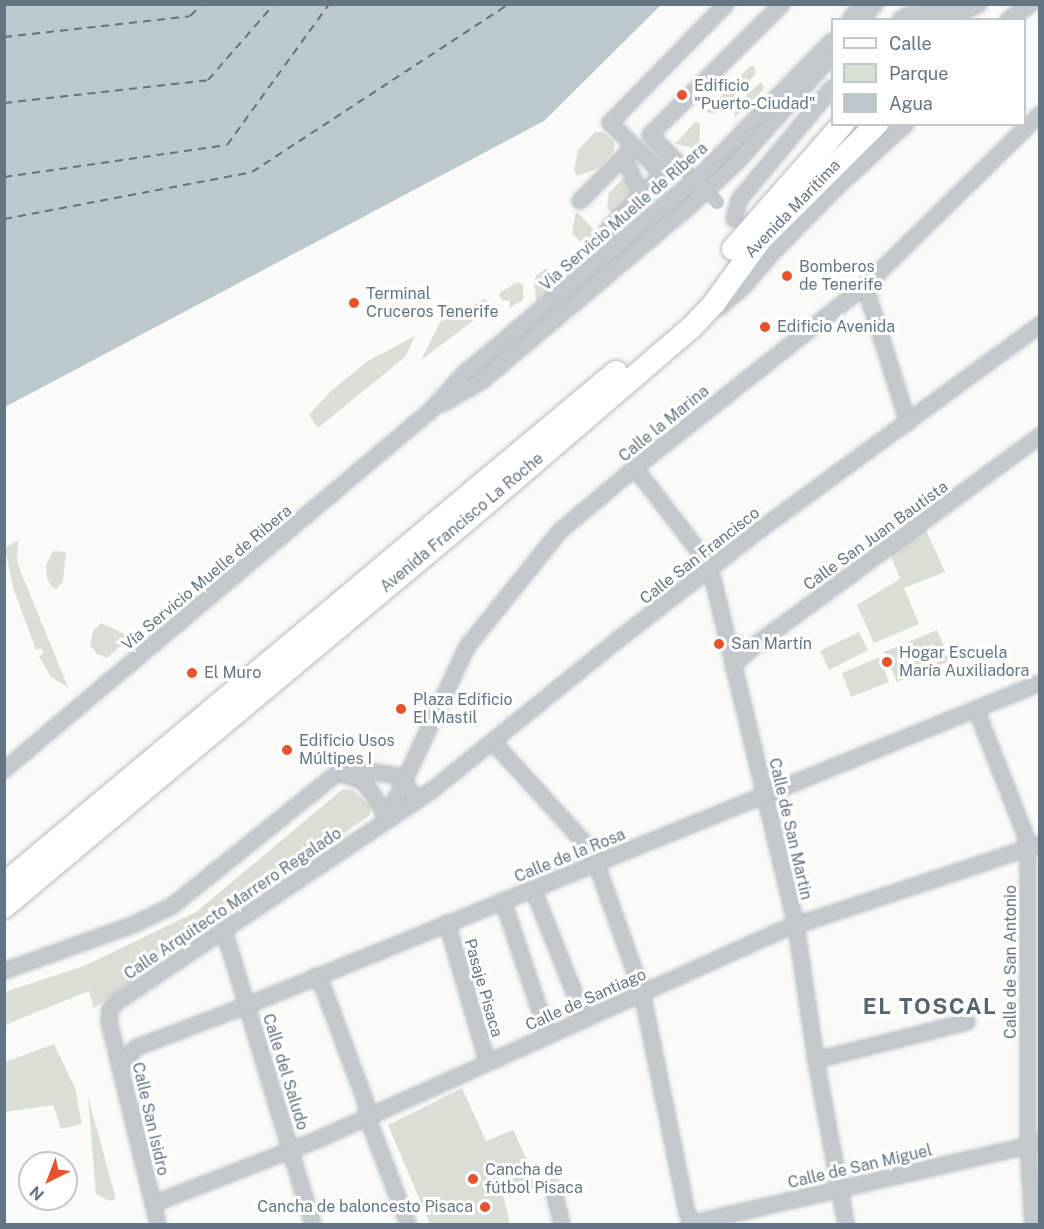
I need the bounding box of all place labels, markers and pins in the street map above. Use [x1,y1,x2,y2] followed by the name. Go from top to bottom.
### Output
[694,76,815,114] place label: Edificio "Puerto-Ciudad"
[675,88,689,102] marker: Edificio "Puerto-Ciudad"
[799,257,883,295] place label: Bomberos de Tenerife
[780,269,794,283] marker: Bomberos de Tenerife
[366,284,499,322] place label: Terminal Cruceros Tenerife
[347,296,361,310] marker: Terminal Cruceros Tenerife
[777,317,895,337] place label: Edificio Avenida
[758,320,772,334] marker: Edificio Avenida
[731,634,812,654] place label: San Martín
[712,637,726,651] marker: San Martín
[899,643,1029,681] place label: Hogar Escuela María Auxiliadora
[880,655,894,669] marker: Hogar Escuela María Auxiliadora
[204,663,261,683] place label: El Muro
[185,666,199,680] marker: El Muro
[413,690,513,728] place label: Plaza Edificio El Mastil
[394,702,408,716] marker: Plaza Edificio El Mastil
[299,731,395,769] place label: Edificio Usos Múltipes I
[280,743,294,757] marker: Edificio Usos Múltipes I
[485,1160,583,1198] place label: Cancha de fútbol Pisaca
[466,1172,480,1186] marker: Cancha de fútbol Pisaca
[257,1197,473,1217] place label: Cancha de baloncesto Pisaca
[478,1200,492,1214] marker: Cancha de baloncesto Pisaca

